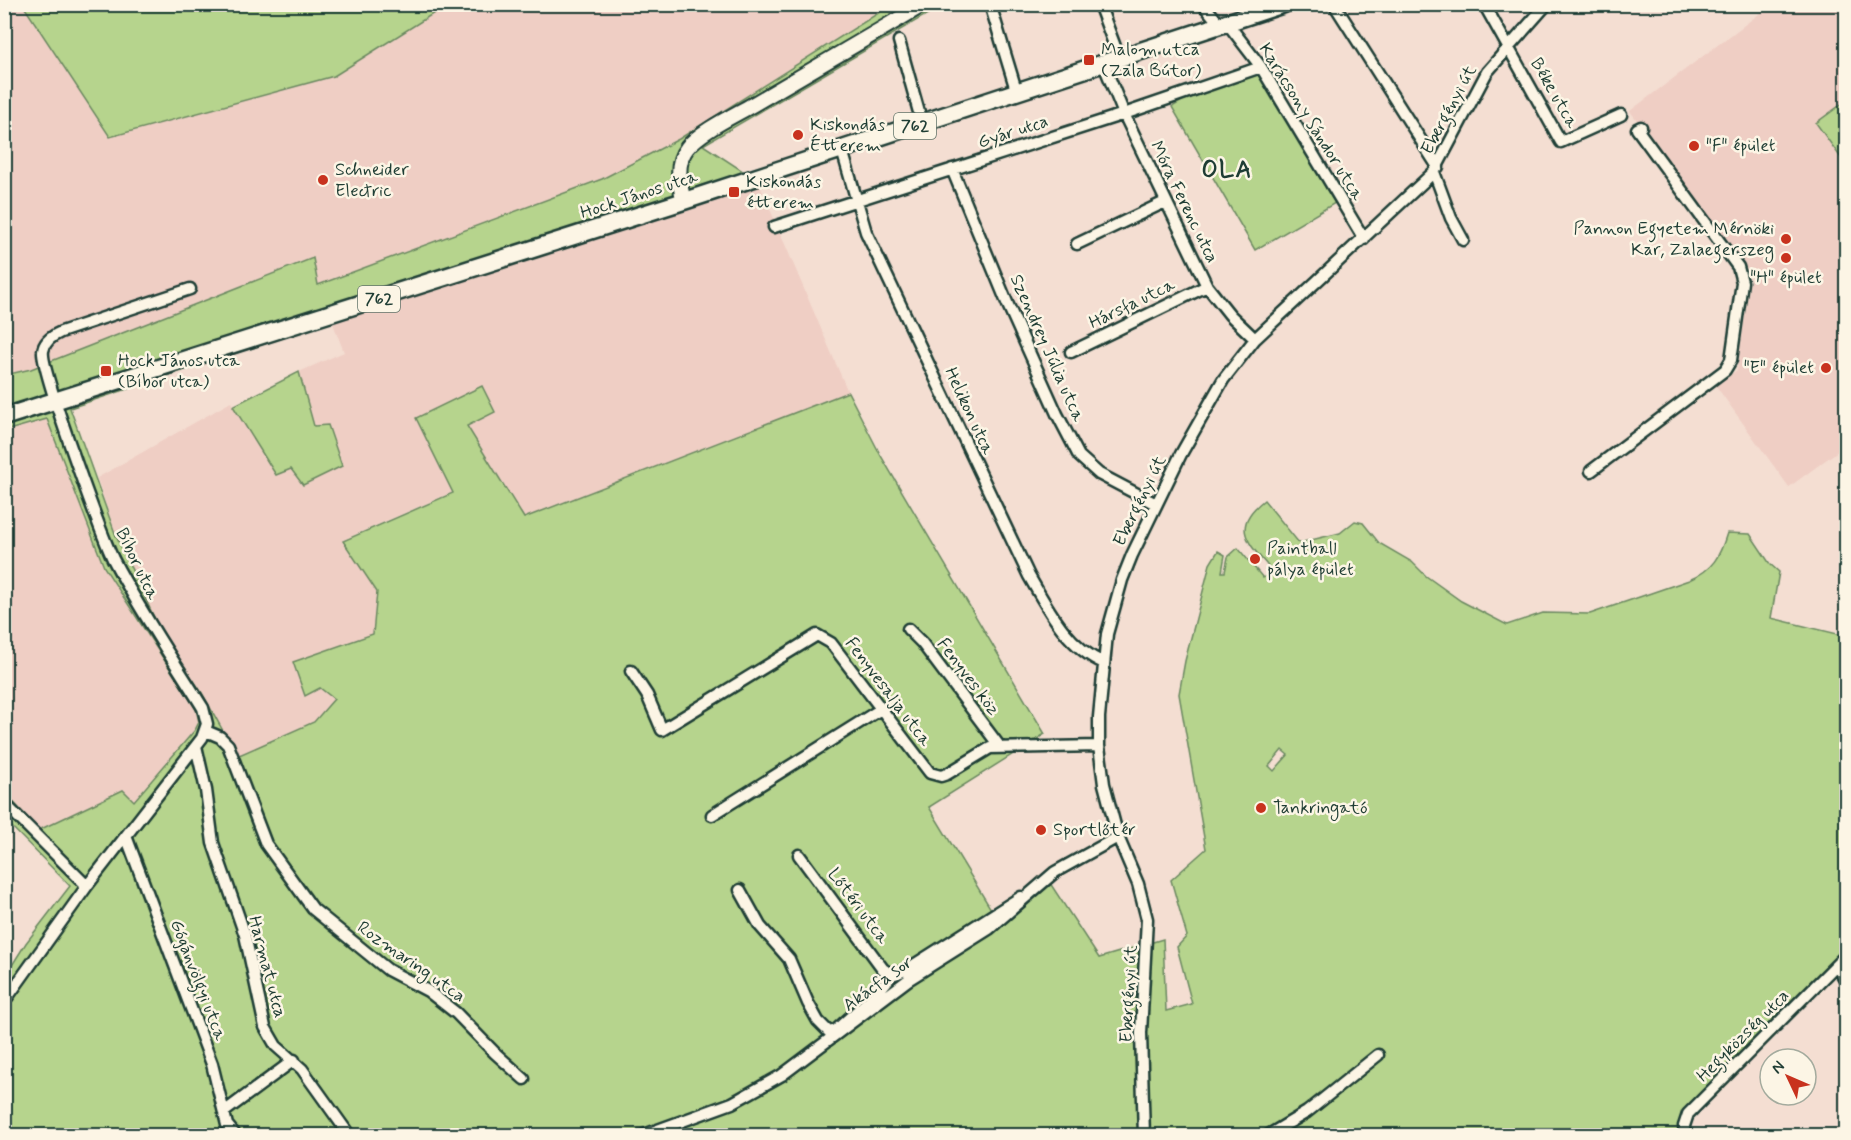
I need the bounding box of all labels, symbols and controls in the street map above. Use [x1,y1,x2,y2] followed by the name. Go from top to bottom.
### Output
[1101,38,1202,83] place label: Malom utca (Zala Bútor)
[1253,39,1369,205] street label: Karácsony Sándor utca
[1082,53,1096,67] marker: Malom utca (Zala Bútor)
[1524,53,1584,133] street label: Béke utca
[1415,61,1485,160] street label: Ebergényi út
[975,109,1051,155] street label: Gyár utca
[810,113,885,158] place label: Kiskondás Étterem
[894,113,936,139] road number: 762
[791,128,805,142] marker: Kiskondás Étterem
[1706,134,1776,158] place label: "F" épület
[1144,137,1224,267] street label: Móra Ferenc utca
[1687,139,1701,153] marker: "F" épület
[1201,155,1253,186] district label: OLA
[335,158,409,203] place label: Schneider Electric
[577,165,701,225] street label: Hock János utca
[746,170,821,215] place label: Kiskondás étterem
[316,173,330,187] marker: Schneider Electric
[727,185,741,199] marker: Kiskondás étterem
[1574,217,1774,264] place label: Pannon Egyetem Mérnöki Kar, Zalaegerszeg
[1779,232,1793,246] marker: Pannon Egyetem Mérnöki Kar, Zalaegerszeg
[1779,251,1793,265] marker: "H" épület
[1750,266,1822,290] place label: "H" épület
[1004,271,1090,426] street label: Szendrey Júlia utca
[1085,273,1179,335] street label: Hársfa utca
[358,286,400,312] road number: 762
[118,349,240,394] place label: Hock János utca (Bíbor utca)
[1744,356,1814,380] place label: "E" épület
[1819,361,1833,375] marker: "E" épület
[938,363,1000,459] street label: Helikon utca
[99,364,113,378] marker: Hock János utca (Bíbor utca)
[1108,451,1174,551] street label: Ebergényi út
[109,524,165,604] street label: Bíbor utca
[1267,537,1354,582] place label: Paintball pálya épület
[1248,552,1262,566] marker: Paintball pálya épület
[839,633,937,752] street label: Fenyvesalja utca
[931,633,1005,721] street label: Fenyves köz
[1273,796,1368,821] place label: Tankringató
[1254,801,1268,815] marker: Tankringató
[1053,818,1136,842] place label: Sportlőtér
[1034,823,1048,837] marker: Sportlőtér
[822,863,895,949] street label: Lőtéri utca
[242,913,292,1021] street label: Harmat utca
[162,916,232,1045] street label: Gógánvölgyi utca
[352,916,470,1009] street label: Rozmaring utca
[1114,944,1146,1044] street label: Ebergényi út
[838,950,918,1017] street label: Akácfa sor
[1691,984,1796,1089] street label: Hegyközség utca
[1758,1047,1818,1107] north arrow
[1767,1056,1790,1079] text: N

